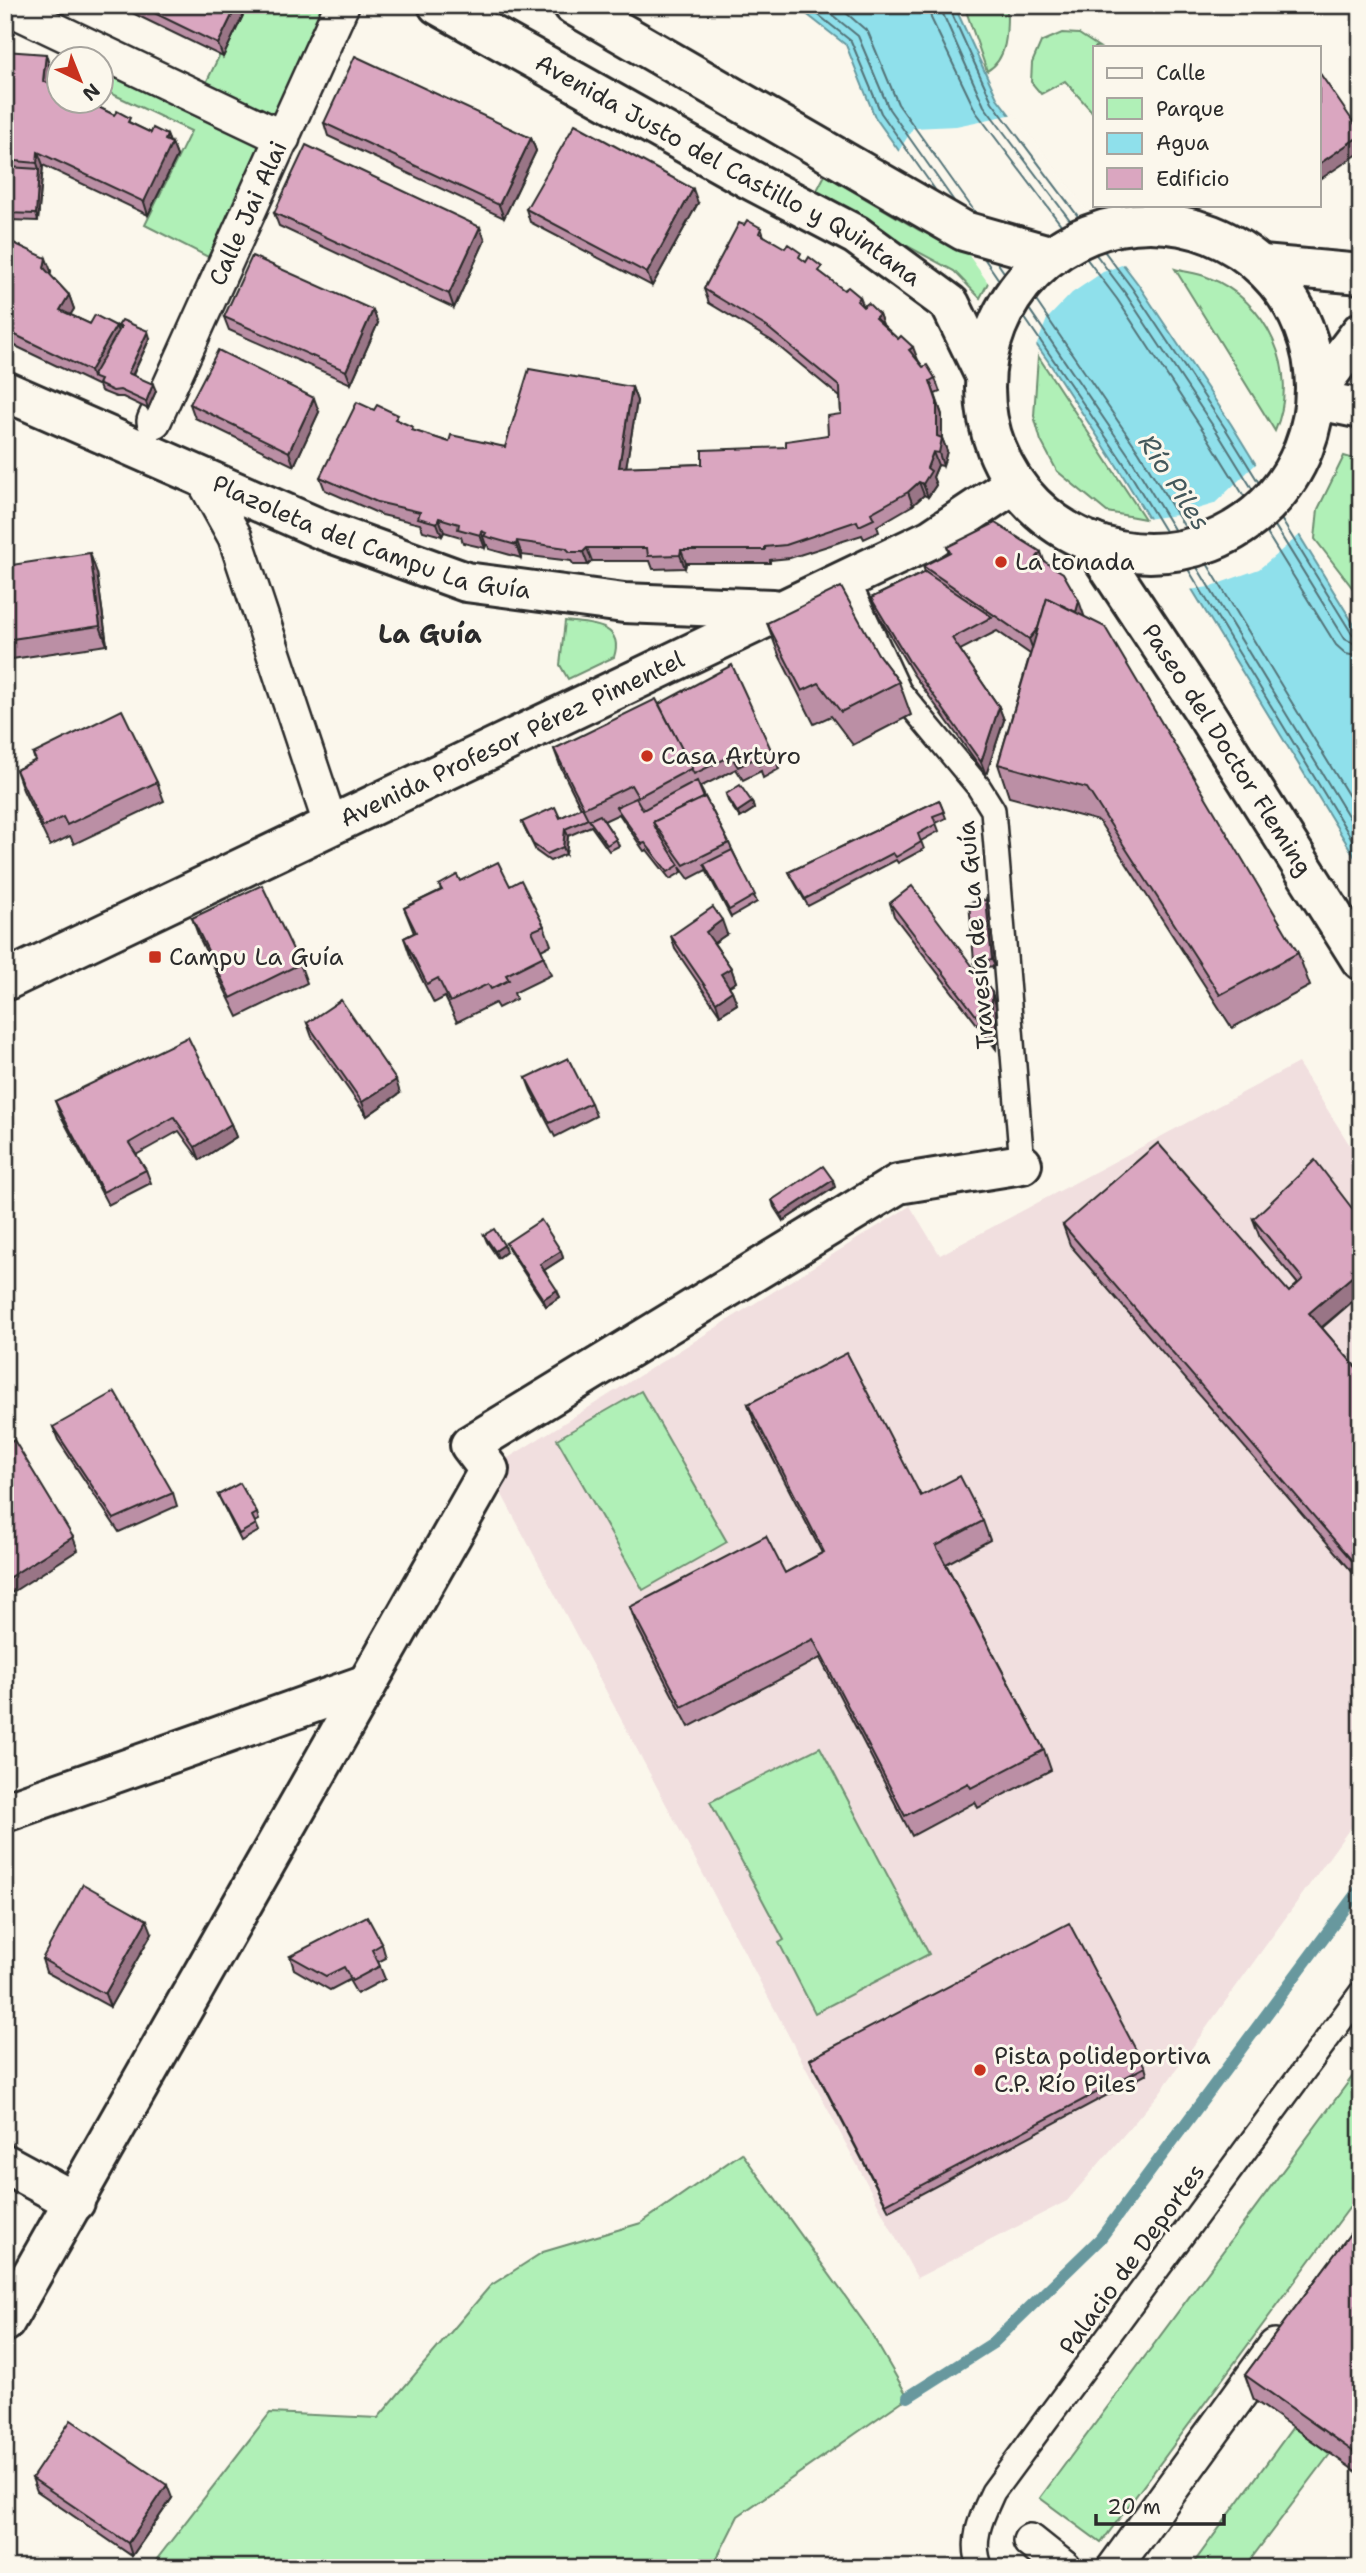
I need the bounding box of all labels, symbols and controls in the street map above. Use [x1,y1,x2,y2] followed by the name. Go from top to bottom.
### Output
[46,46,116,116] north arrow
[1093,46,1320,206] legend
[530,47,928,293] street label: Avenida Justo del Castillo y Quintana
[1156,59,1206,87] text: Calle
[77,78,105,106] text: N
[1156,95,1225,123] text: Parque
[1156,129,1209,157] text: Agua
[201,136,295,291] street label: Calle Jai Alai
[1156,165,1229,193] text: Edificio
[1131,427,1219,537] water label: Río Piles
[207,468,532,606] street label: Plazoleta del Campu La Guía
[1015,546,1135,578] place label: La tonada
[993,554,1009,570] marker: La tonada
[378,616,482,651] district label: La Guía
[1135,617,1320,882] street label: Paseo del Doctor Fleming
[335,643,690,835] street label: Avenida Profesor Pérez Pimentel
[661,740,801,772] place label: Casa Arturo
[639,748,655,764] marker: Casa Arturo
[950,819,1002,1050] street label: Travesía de La Guía
[169,941,344,973] place label: Campu La Guía
[147,949,163,965] marker: Campu La Guía
[994,2040,1211,2100] place label: Pista polideportiva C.P. Río Piles
[972,2062,988,2078] marker: Pista polideportiva C.P. Río Piles
[1052,2157,1212,2361] street label: Palacio de Deportes
[1096,2482,1224,2526] scale bar
[1107,2493,1161,2521] text: 20 m

